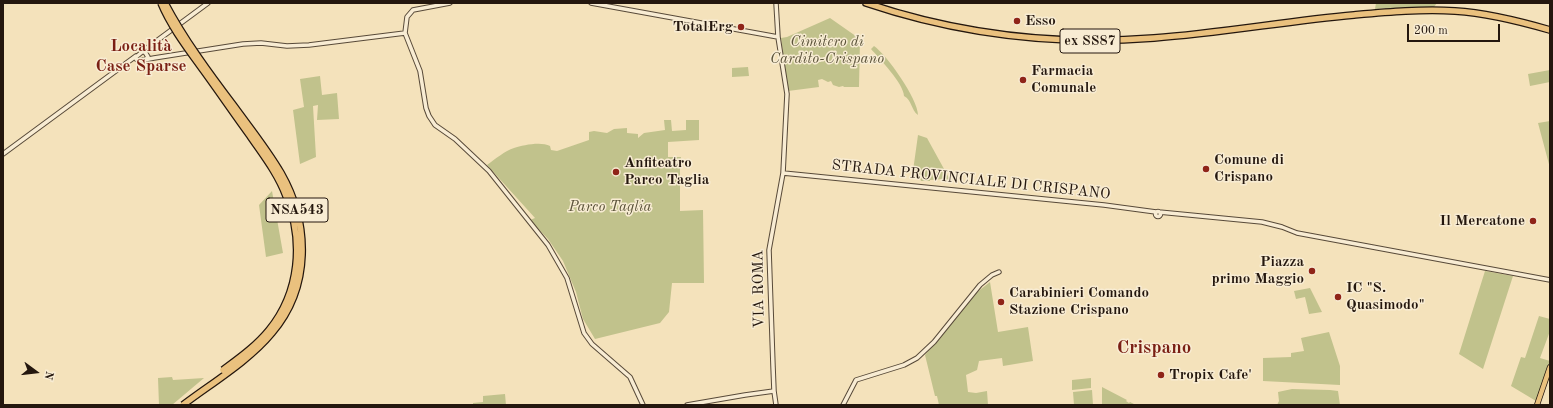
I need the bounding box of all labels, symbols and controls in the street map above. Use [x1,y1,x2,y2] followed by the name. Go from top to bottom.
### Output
[1025,12,1056,30] place label: Esso
[1012,16,1022,26] marker: Esso
[1409,16,1502,42] scale bar
[673,18,733,36] place label: TotalErg
[736,22,746,32] marker: TotalErg
[1414,25,1448,37] text: 200 m
[1060,29,1120,53] road number: ex SS87
[770,33,884,68] park label: Cimitero di Cardito-Crispano
[95,37,187,77] district label: Località Case Sparse
[1031,62,1096,97] place label: Farmacia Comunale
[1018,75,1028,85] marker: Farmacia Comunale
[1214,151,1284,186] place label: Comune di Crispano
[624,154,709,189] place label: Anfiteatro Parco Taglia
[831,156,1111,204] street label: STRADA PROVINCIALE DI CRISPANO
[1201,164,1211,174] marker: Comune di Crispano
[611,167,621,177] marker: Anfiteatro Parco Taglia
[266,198,328,222] road number: NSA543
[568,198,652,216] park label: Parco Taglia
[1440,212,1525,230] place label: Il Mercatone
[1528,216,1538,226] marker: Il Mercatone
[749,250,769,328] street label: VIA ROMA
[1212,253,1304,288] place label: Piazza primo Maggio
[1307,266,1317,276] marker: Piazza primo Maggio
[1346,279,1425,314] place label: IC "S. Quasimodo"
[1009,284,1149,319] place label: Carabinieri Comando Stazione Crispano
[1333,292,1343,302] marker: IC "S. Quasimodo"
[996,297,1006,307] marker: Carabinieri Comando Stazione Crispano
[1117,337,1191,359] district label: Crispano
[16,352,56,392] north arrow
[1169,366,1252,384] place label: Tropix Cafe'
[42,370,54,381] text: N
[1156,370,1166,380] marker: Tropix Cafe'

